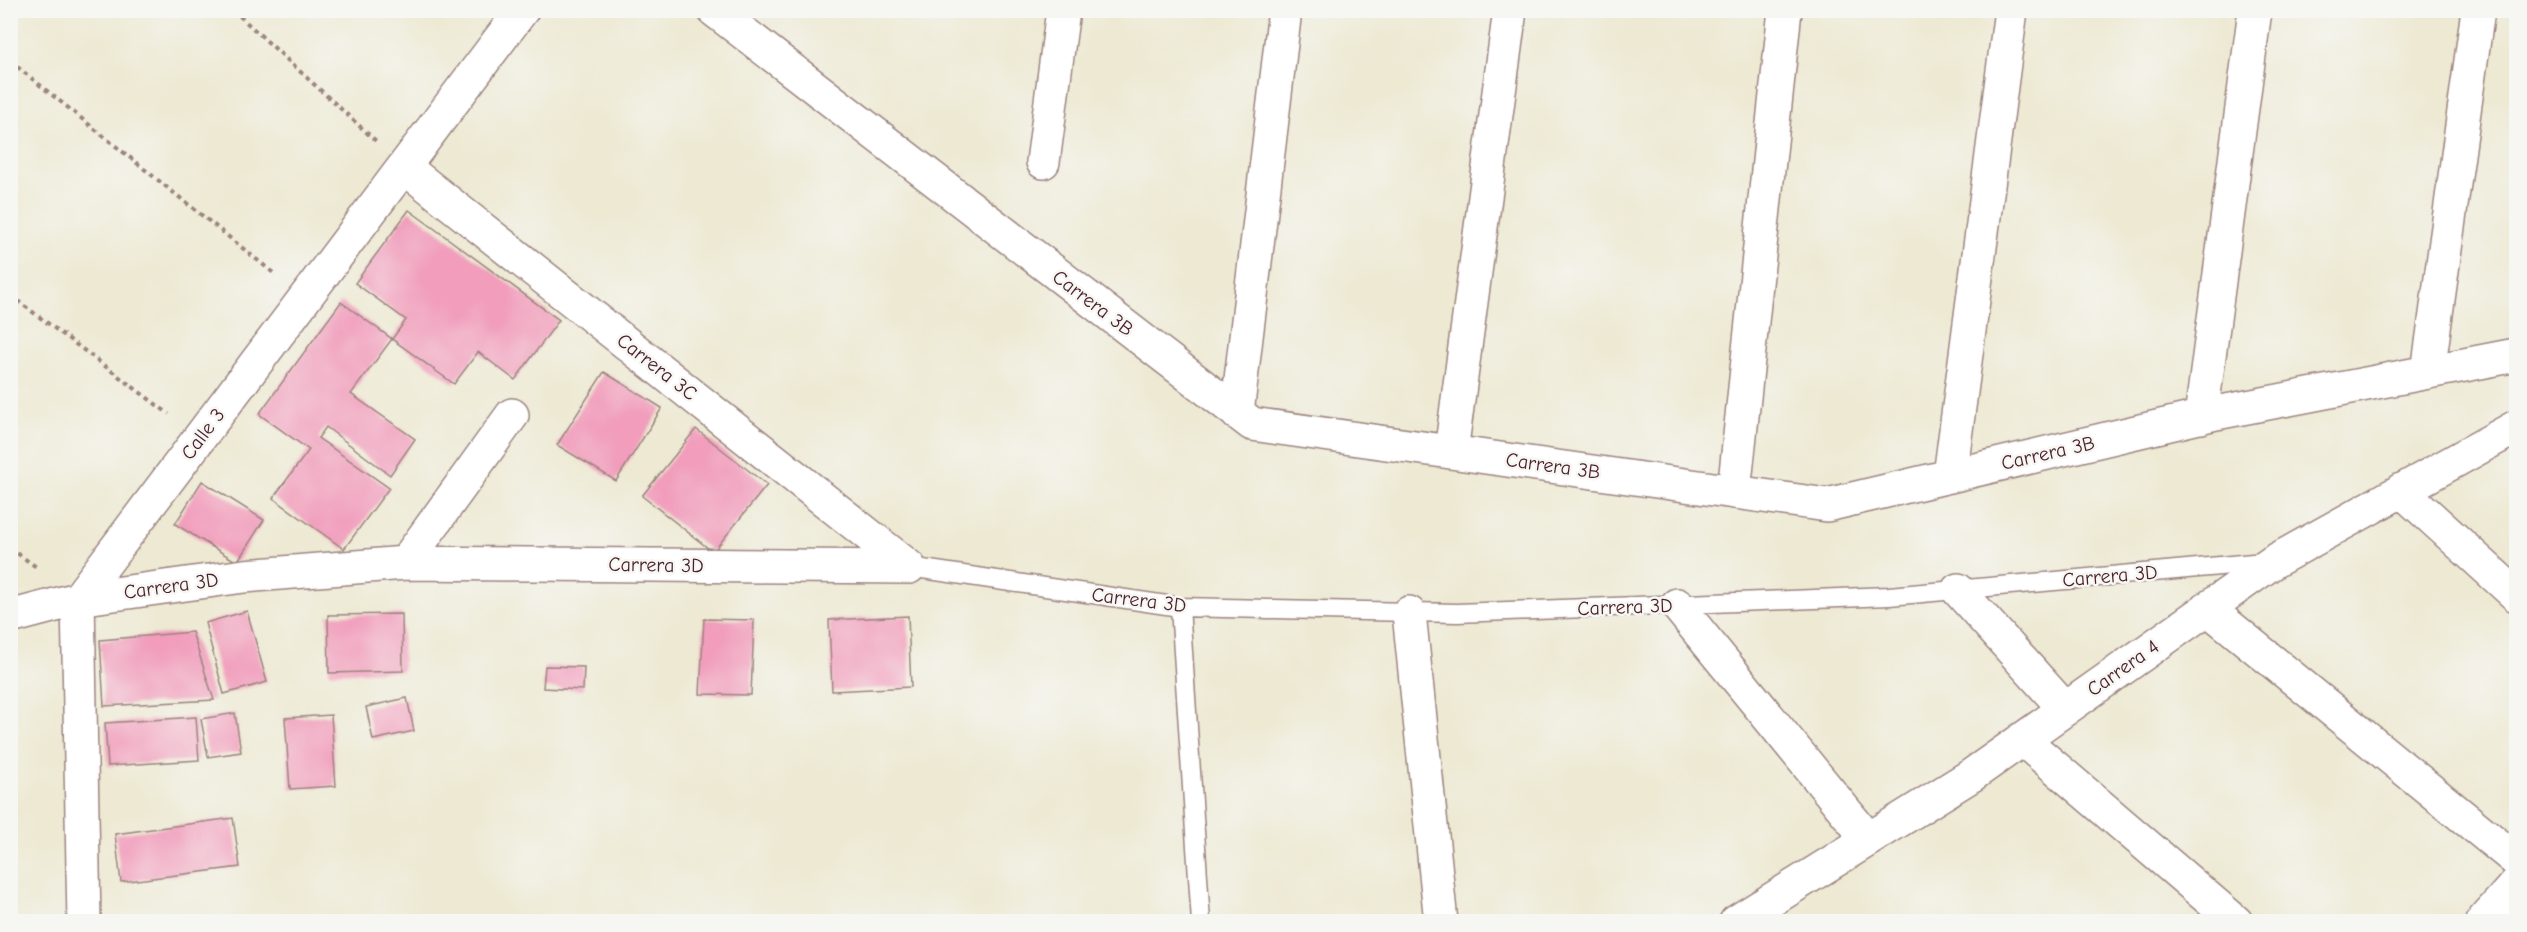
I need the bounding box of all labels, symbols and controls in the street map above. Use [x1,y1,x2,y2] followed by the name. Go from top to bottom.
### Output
[1048,265,1138,341] street label: Carrera 3B
[612,329,702,405] street label: Carrera 3C
[176,404,230,464] street label: Calle 3
[1999,431,2097,475] street label: Carrera 3B
[1504,448,1602,484] street label: Carrera 3B
[608,553,704,577] street label: Carrera 3D
[2061,560,2159,592] street label: Carrera 3D
[122,568,220,604] street label: Carrera 3D
[1090,583,1188,617] street label: Carrera 3D
[1577,594,1673,620] street label: Carrera 3D
[2083,635,2163,701] street label: Carrera 4

